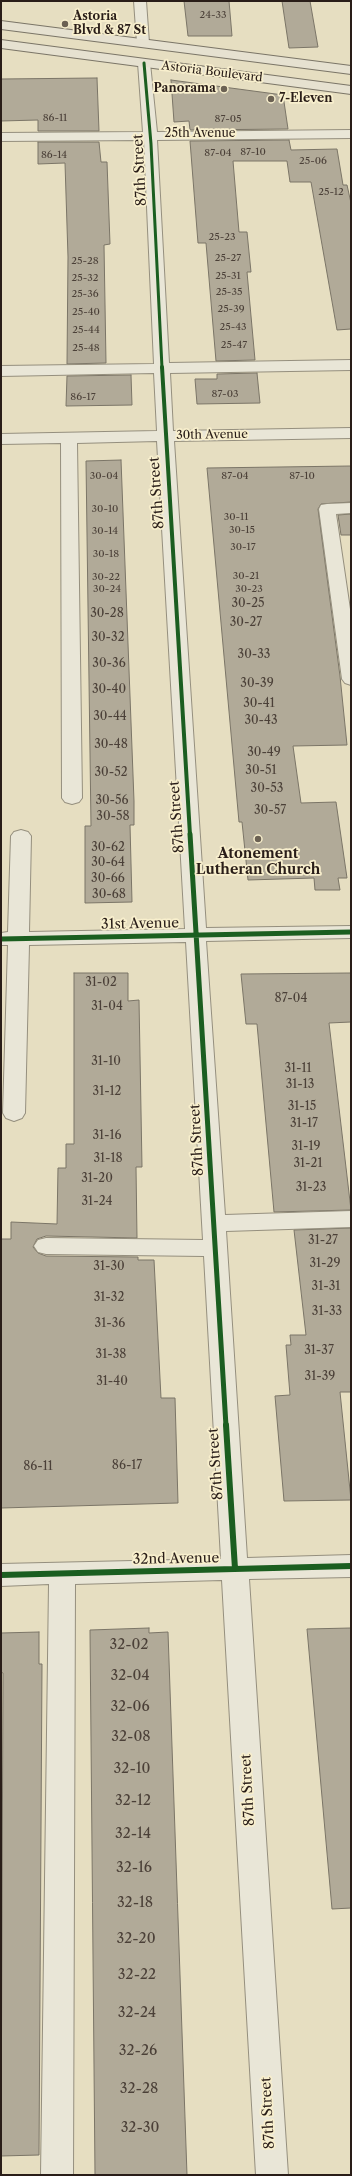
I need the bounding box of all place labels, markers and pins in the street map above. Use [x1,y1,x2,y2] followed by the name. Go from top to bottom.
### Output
[73,10,146,38] place label: Astoria Blvd & 87 St
[60,19,70,29] marker: Astoria Blvd & 87 St
[154,82,216,96] place label: Panorama
[219,84,229,94] marker: Panorama
[279,92,332,106] place label: 7-Eleven
[266,94,276,104] marker: 7-Eleven
[253,834,263,844] marker: Atonement Lutheran Church
[196,846,320,878] place label: Atonement Lutheran Church

